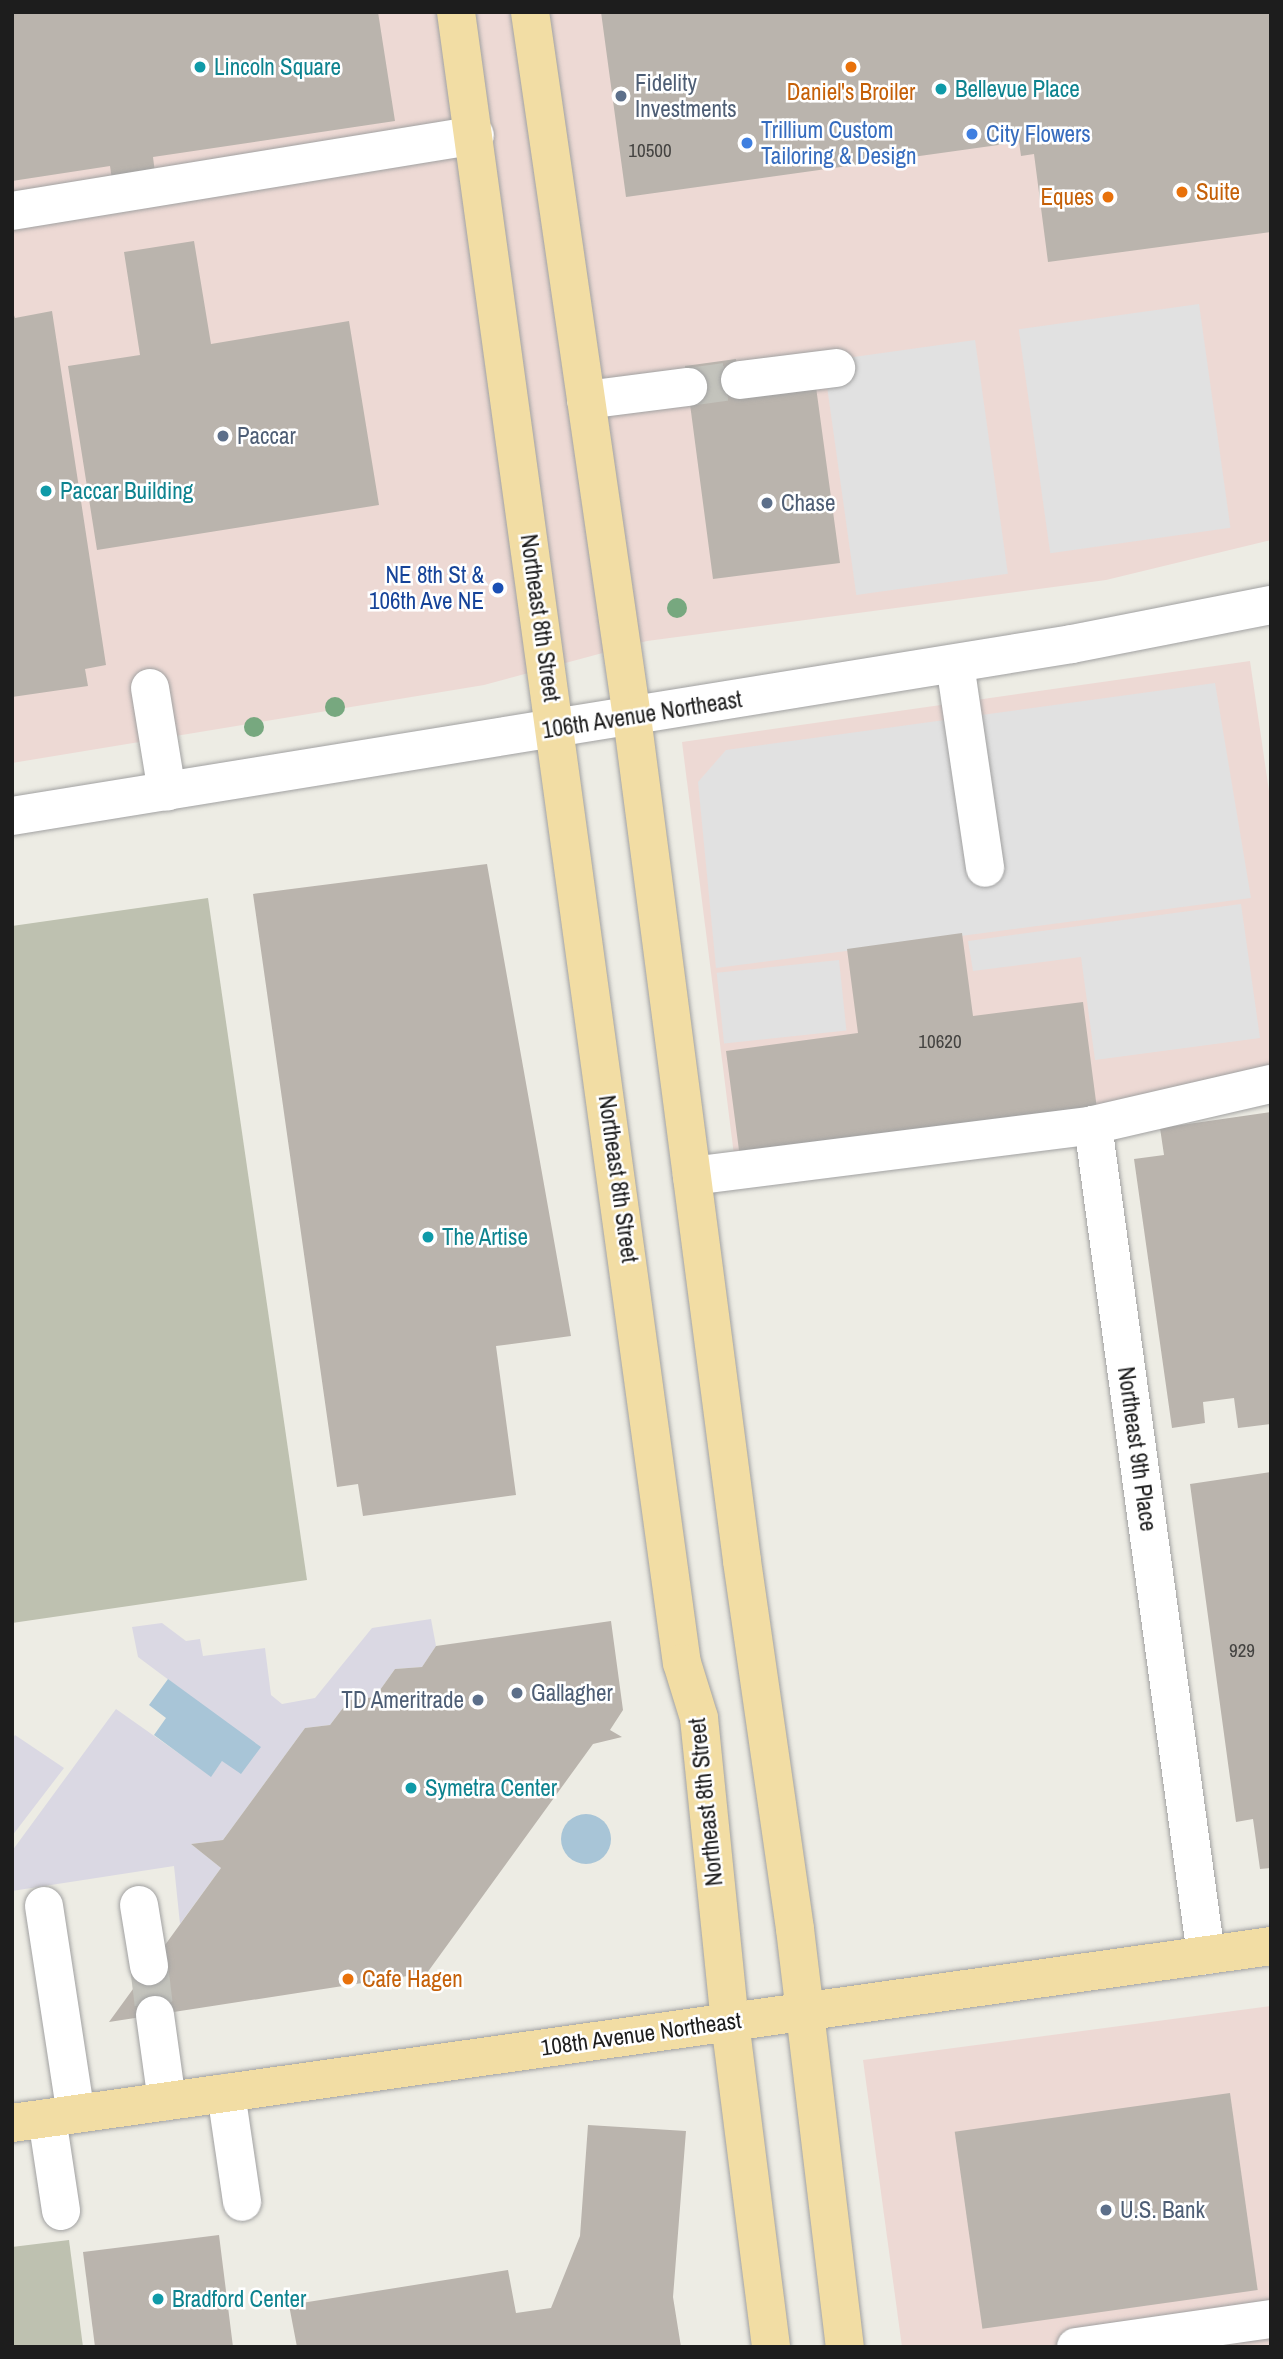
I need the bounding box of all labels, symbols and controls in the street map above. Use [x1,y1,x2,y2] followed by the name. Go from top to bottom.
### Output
[214,53,341,81] place label: Lincoln Square
[192,59,208,75] marker: Lincoln Square
[843,59,859,75] marker: Daniel's Broiler
[635,69,737,123] place label: Fidelity Investments
[955,75,1080,103] place label: Bellevue Place
[787,78,915,106] place label: Daniel's Broiler
[933,81,949,97] marker: Bellevue Place
[613,88,629,104] marker: Fidelity Investments
[761,116,917,170] place label: Trillium Custom Tailoring & Design
[986,120,1091,148] place label: City Flowers
[964,126,980,142] marker: City Flowers
[739,135,755,151] marker: Trillium Custom Tailoring & Design
[628,140,672,162] house number: 10500
[1196,178,1240,206] place label: Suite
[1041,183,1094,211] place label: Eques
[1174,184,1190,200] marker: Suite
[1100,189,1116,205] marker: Eques
[237,422,296,450] place label: Paccar
[215,428,231,444] marker: Paccar
[60,477,193,505] place label: Paccar Building
[38,483,54,499] marker: Paccar Building
[781,489,836,517] place label: Chase
[759,495,775,511] marker: Chase
[515,533,565,703] street label: Northeast 8th Street
[368,561,484,615] place label: NE 8th St & 106th Ave NE
[490,580,506,596] marker: NE 8th St & 106th Ave NE
[540,685,744,745] street label: 106th Avenue Northeast
[918,1031,962,1053] house number: 10620
[593,1094,643,1264] street label: Northeast 8th Street
[442,1223,529,1251] place label: The Artise
[420,1229,436,1245] marker: The Artise
[1112,1365,1162,1533] street label: Northeast 9th Place
[1229,1640,1255,1662] house number: 929
[531,1679,613,1707] place label: Gallagher
[509,1685,525,1701] marker: Gallagher
[340,1686,464,1714] place label: TD Ameritrade
[470,1692,486,1708] marker: TD Ameritrade
[683,1717,729,1887] street label: Northeast 8th Street
[425,1774,557,1802] place label: Symetra Center
[403,1780,419,1796] marker: Symetra Center
[362,1965,463,1993] place label: Cafe Hagen
[340,1971,356,1987] marker: Cafe Hagen
[539,2006,743,2062] street label: 108th Avenue Northeast
[1120,2196,1205,2224] place label: U.S. Bank
[1098,2202,1114,2218] marker: U.S. Bank
[172,2285,306,2313] place label: Bradford Center
[150,2291,166,2307] marker: Bradford Center

